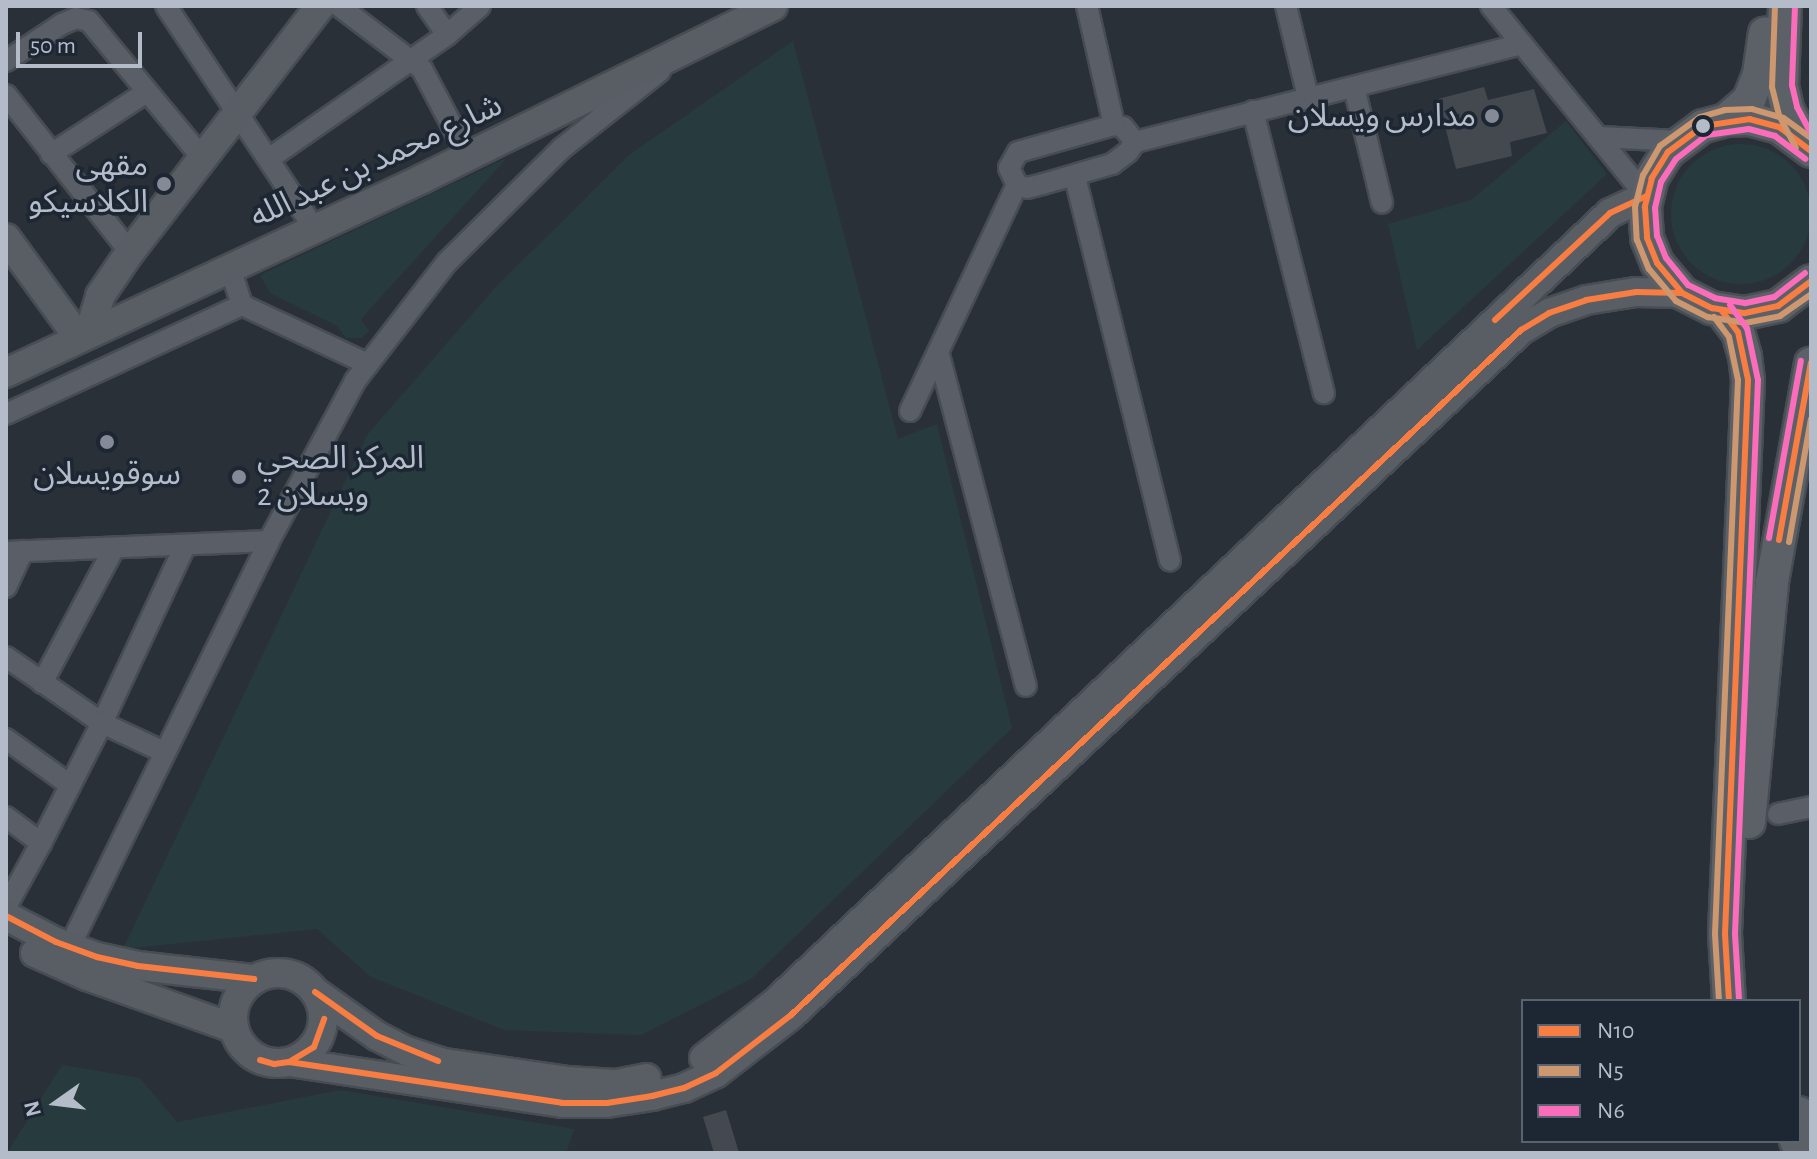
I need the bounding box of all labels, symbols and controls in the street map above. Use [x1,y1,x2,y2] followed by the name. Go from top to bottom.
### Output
[20,16,146,66] scale bar
[30,34,76,58] text: 50 m
[244,86,508,236] street label: شارع محمد بن عبد الله
[1288,97,1476,135] place label: مدارس ويسلان
[1483,107,1501,125] marker: مدارس ويسلان
[1695,118,1711,134] unlabelled marker
[28,147,148,222] place label: مقهى الكلاسيكو
[155,175,173,193] marker: مقهى الكلاسيكو
[98,433,116,451] marker: سوقويسلان
[257,440,424,515] place label: المركز الصحي ويسلان 2
[33,455,181,493] place label: سوقويسلان
[228,466,250,488] marker: المركز الصحي ويسلان 2
[1521,999,1801,1143] legend
[1597,1019,1634,1043] text: N10
[1597,1059,1623,1083] text: N5
[16,1063,96,1143] north arrow
[20,1099,45,1119] text: N
[1597,1099,1625,1123] text: N6

